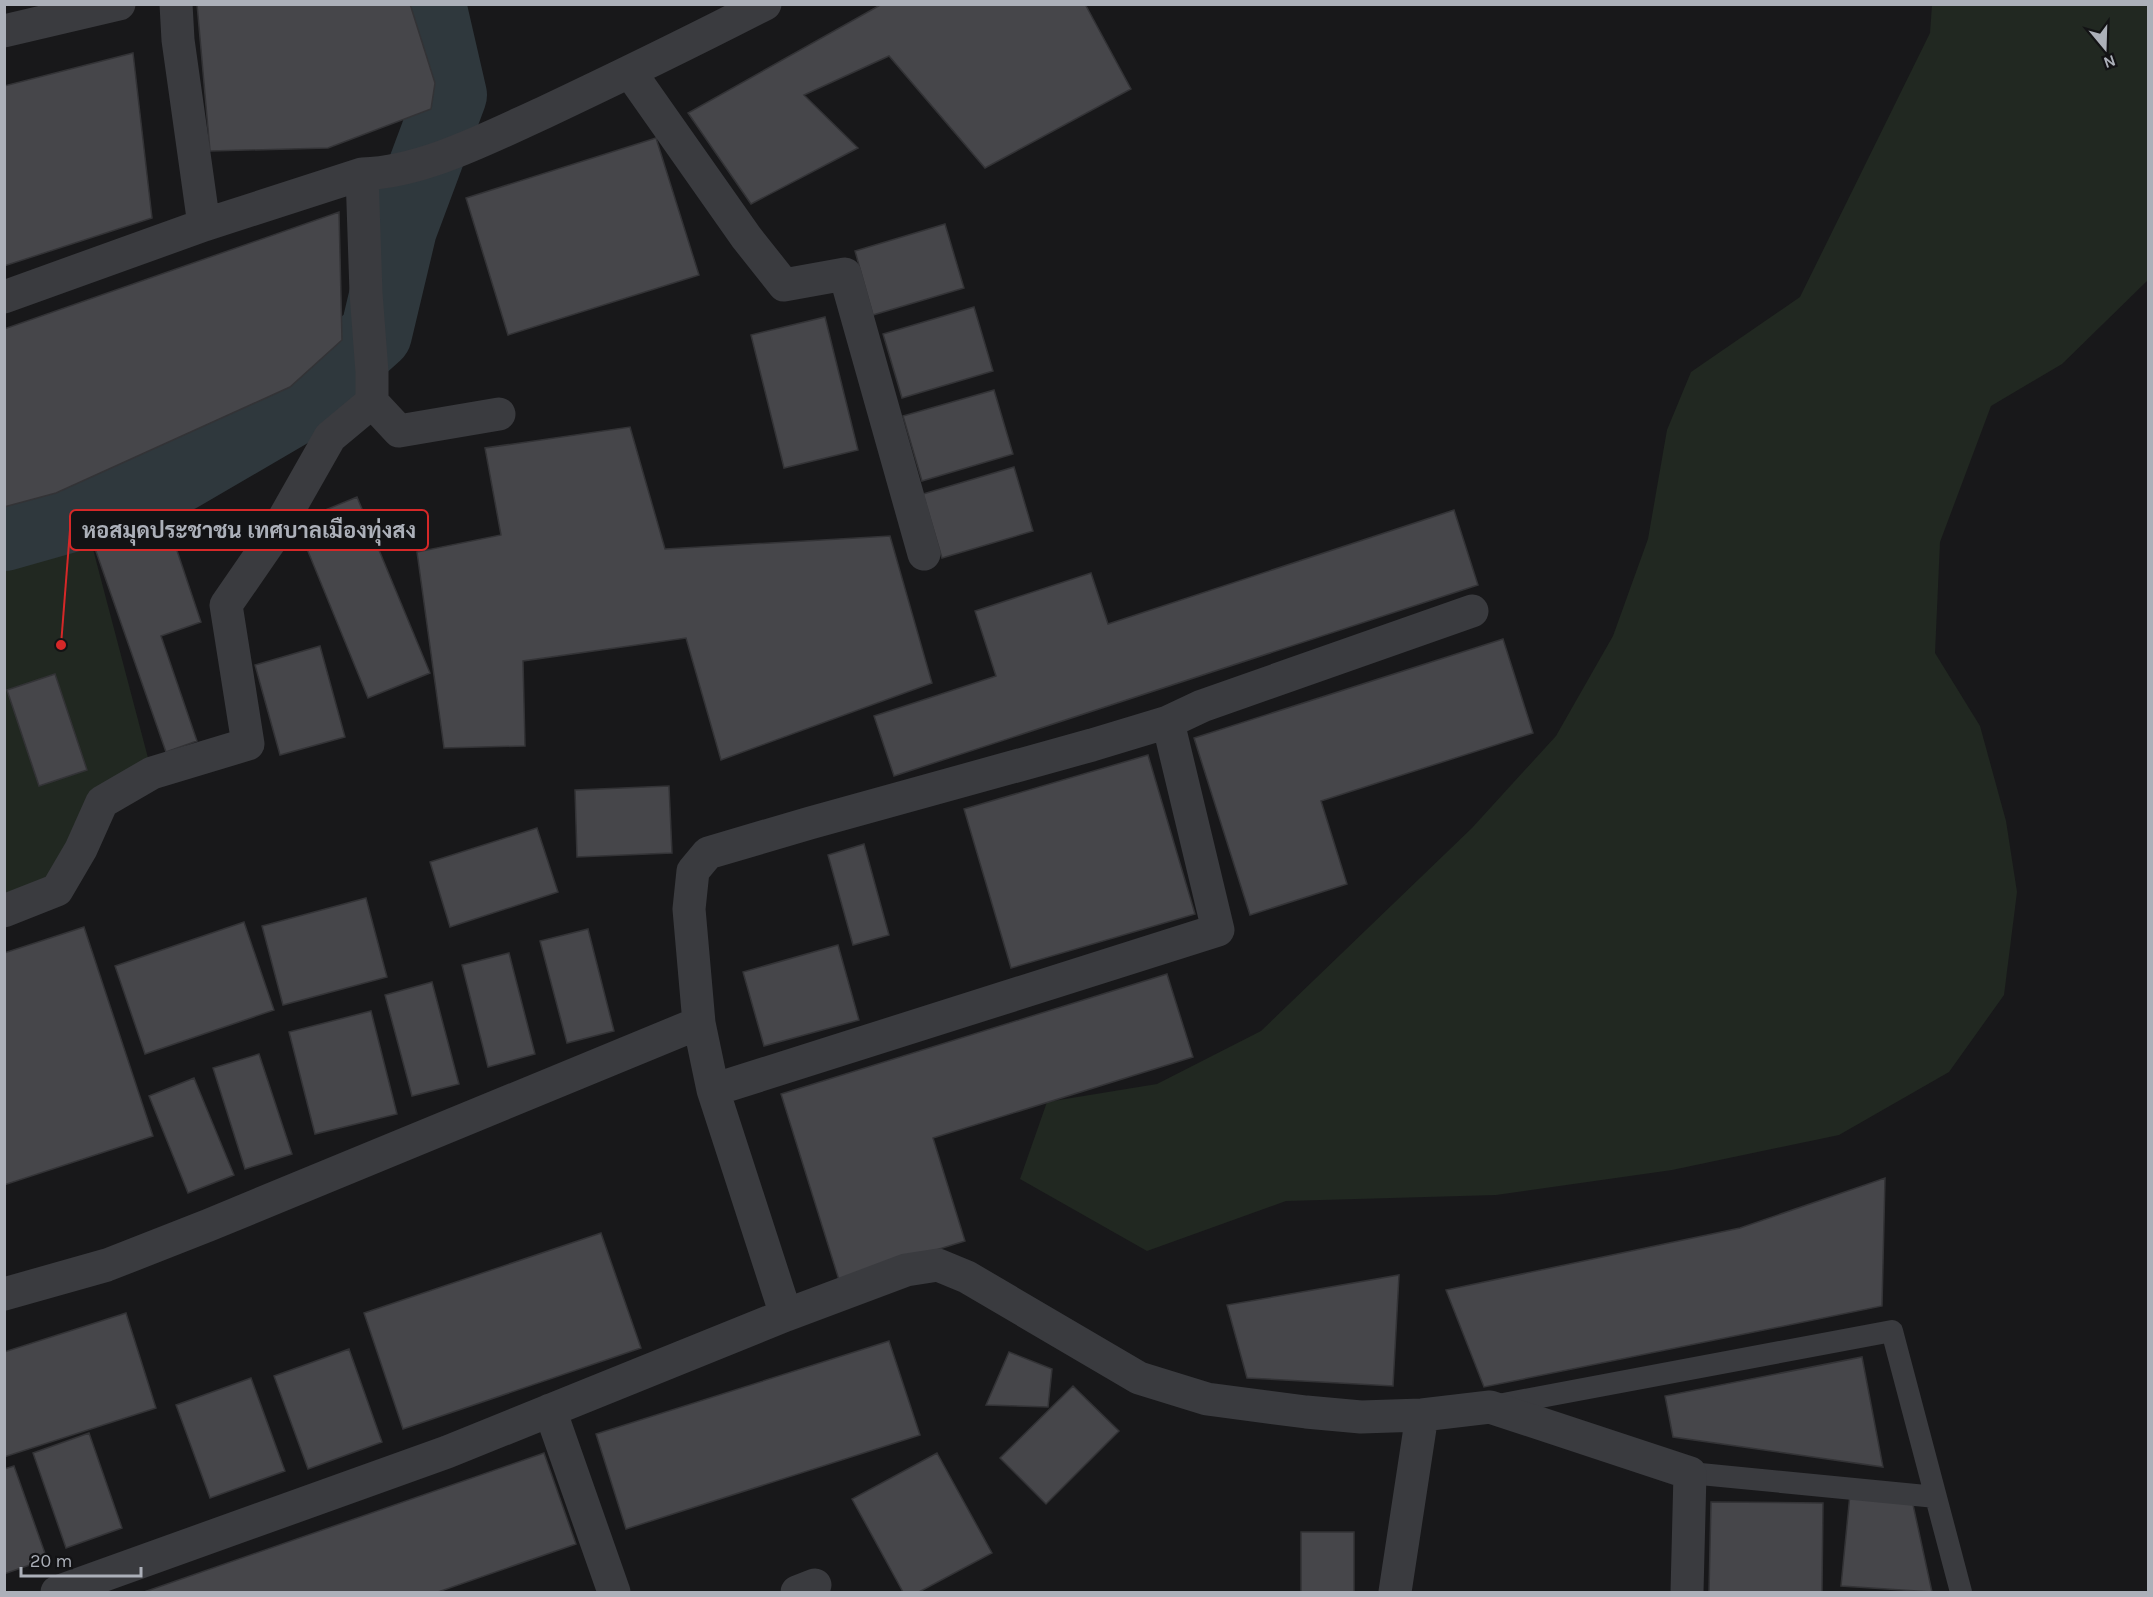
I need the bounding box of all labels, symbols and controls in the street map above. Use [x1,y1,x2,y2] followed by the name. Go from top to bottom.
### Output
[2075,18,2135,78] north arrow
[2101,51,2118,73] text: N
[70,510,428,550] callout: หอสมุดประชาชน เทศบาลเมืองทุ่งสง
[82,517,416,546] text: หอสมุดประชาชน เทศบาลเมืองทุ่งสง
[21,1540,141,1578] scale bar
[30,1550,72,1572] text: 20 m

